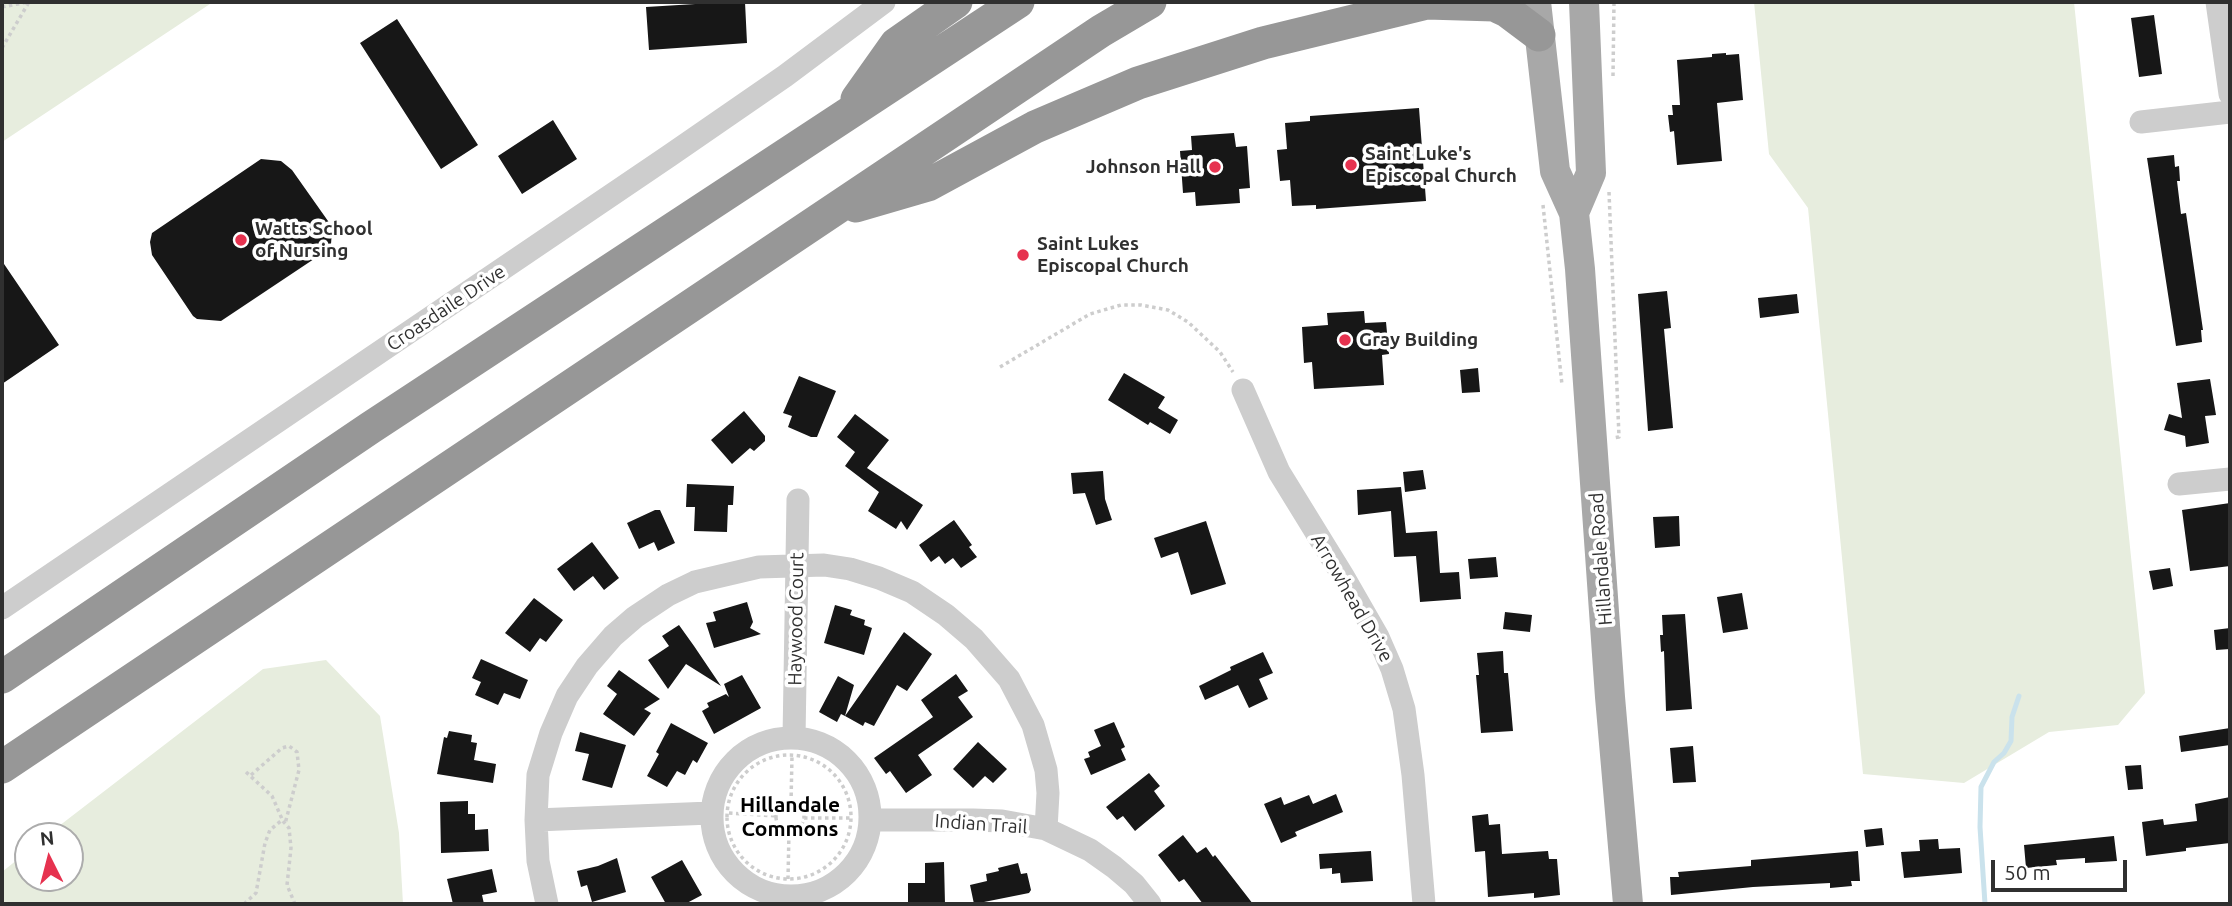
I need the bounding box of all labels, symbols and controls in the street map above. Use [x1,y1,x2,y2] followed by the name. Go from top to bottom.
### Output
[1365,143,1517,187] place label: Saint Luke's Episcopal Church
[1086,156,1201,178] place label: Johnson Hall
[1343,157,1359,173] marker: Saint Luke's Episcopal Church
[1207,159,1223,175] marker: Johnson Hall
[255,218,372,262] place label: Watts School of Nursing
[233,232,249,248] marker: Watts School of Nursing
[1037,233,1189,277] place label: Saint Lukes Episcopal Church
[1015,247,1031,263] marker: Saint Lukes Episcopal Church
[382,260,510,356] street label: Croasdaile Drive
[1359,329,1478,351] place label: Gray Building
[1337,332,1353,348] marker: Gray Building
[1585,492,1617,626] street label: Hillandale Road
[1306,530,1398,666] street label: Arrowhead Drive
[783,552,809,686] street label: Haywood Court
[740,792,840,842] district label: Hillandale Commons
[934,809,1028,839] street label: Indian Trail
[14,822,84,892] north arrow
[39,826,55,850] text: N
[1994,846,2130,890] scale bar
[2004,860,2051,884] text: 50 m

